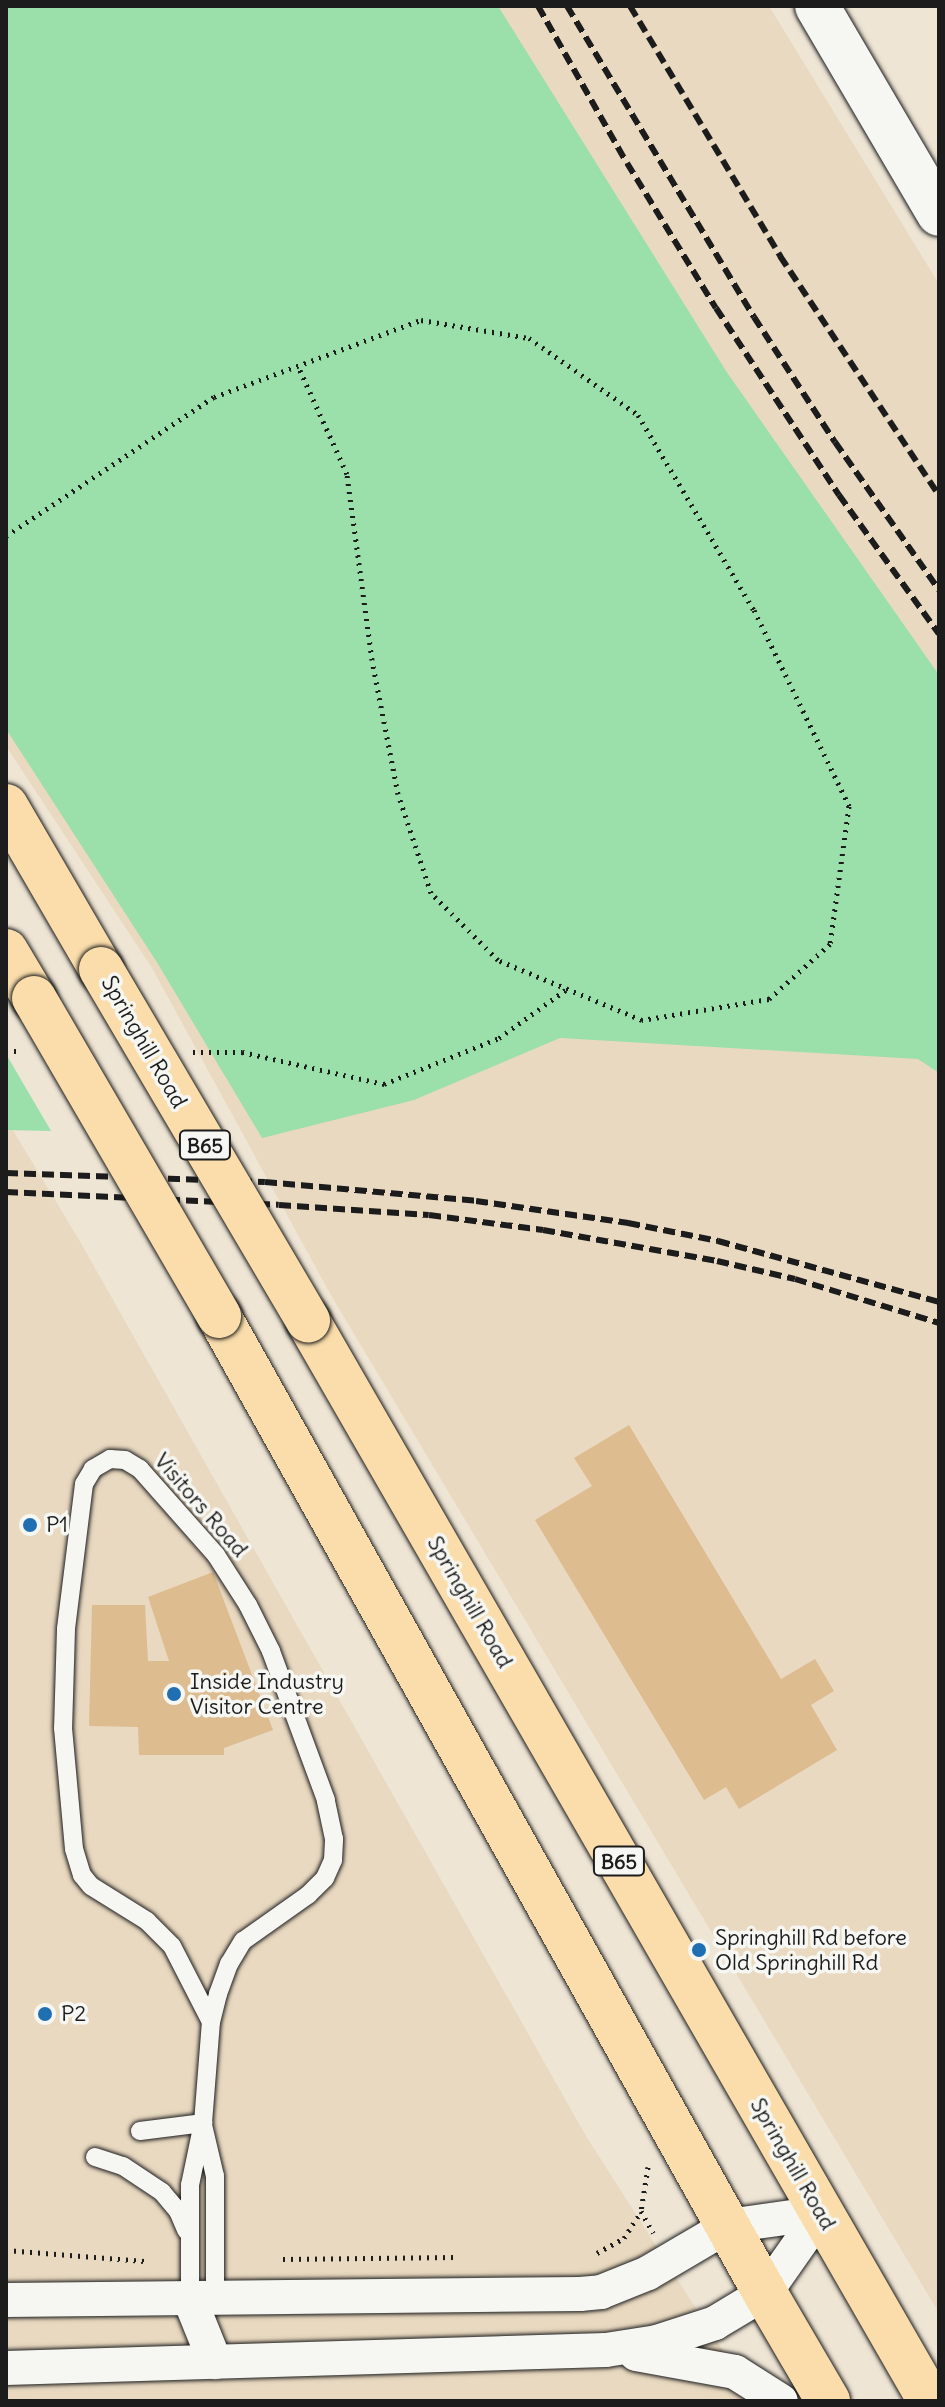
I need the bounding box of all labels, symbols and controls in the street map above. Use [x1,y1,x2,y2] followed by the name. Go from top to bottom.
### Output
[96,971,192,1113] street label: Springhill Road
[177,1129,233,1161] road number: B65
[149,1448,253,1562] street label: Visitors Road
[46,1512,68,1538] place label: P1
[21,1516,39,1534] marker: P1
[422,1531,518,1673] street label: Springhill Road
[190,1668,344,1720] place label: Inside Industry Visitor Centre
[165,1685,183,1703] marker: Inside Industry Visitor Centre
[591,1845,647,1877] road number: B65
[715,1924,907,1976] place label: Springhill Rd before Old Springhill Rd
[690,1941,708,1959] marker: Springhill Rd before Old Springhill Rd
[61,2001,86,2027] place label: P2
[36,2005,54,2023] marker: P2
[745,2093,841,2235] street label: Springhill Road

